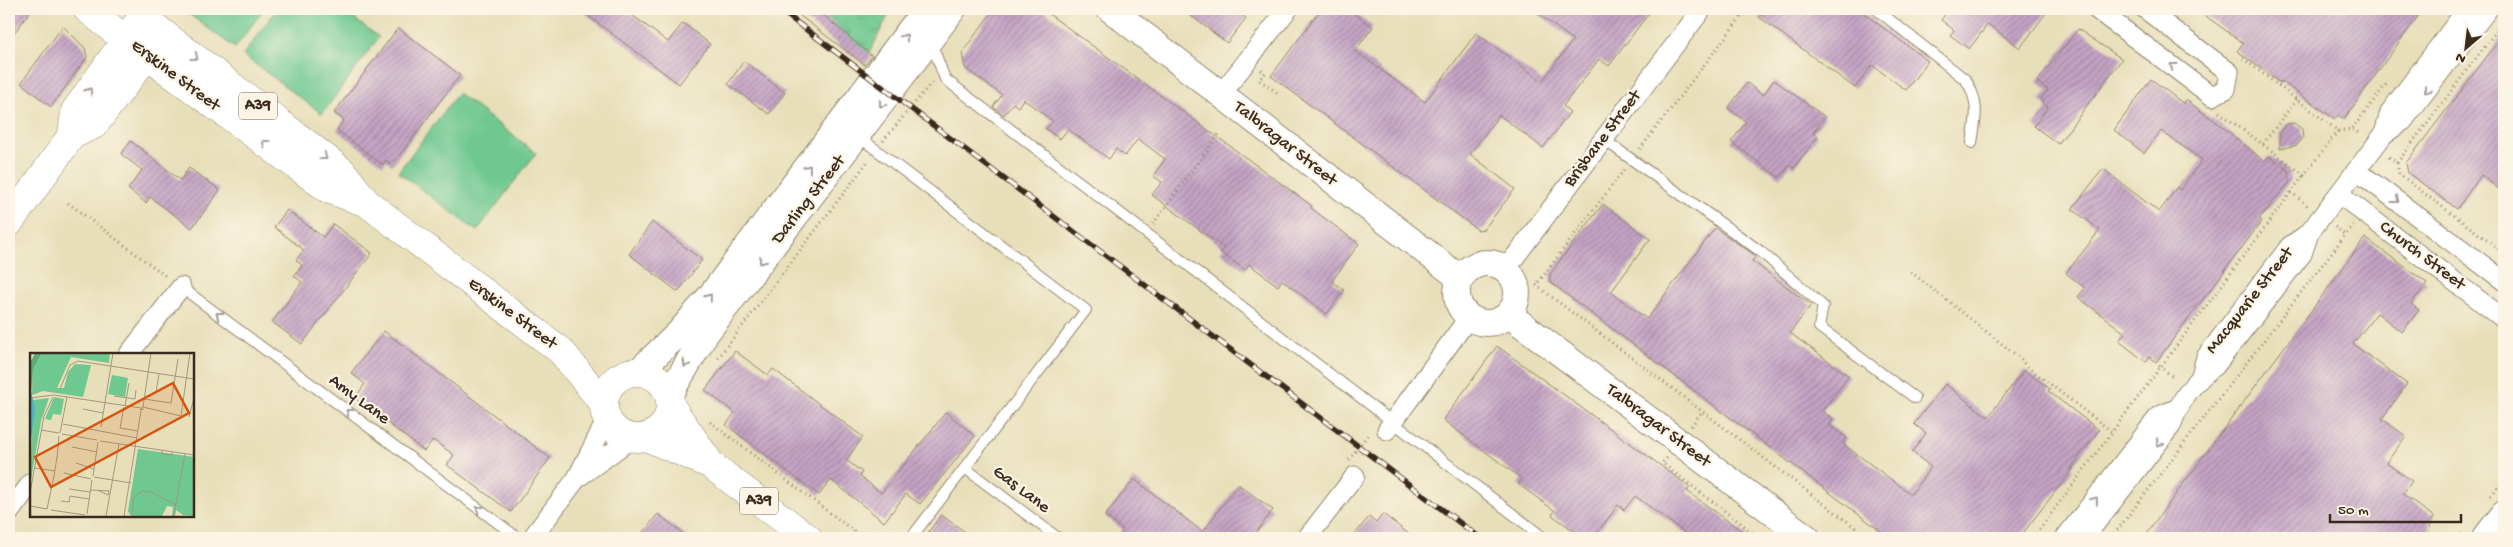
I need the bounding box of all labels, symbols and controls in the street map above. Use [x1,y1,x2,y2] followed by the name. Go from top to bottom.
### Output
[2440,22,2490,72] north arrow
[899,34,908,43] one-way arrow
[126,36,225,117] street label: Erskine Street
[2453,48,2469,67] text: N
[189,52,198,60] one-way arrow
[2170,64,2179,72] one-way arrow
[2425,84,2433,93] one-way arrow
[1559,85,1647,192] street label: Brisbane Street
[83,87,92,97] one-way arrow
[239,92,277,120] road number: A39
[1228,96,1342,192] street label: Talbragar Street
[879,98,888,108] one-way arrow
[262,141,271,149] one-way arrow
[767,150,851,249] street label: Darling Street
[318,151,327,159] one-way arrow
[802,164,811,174] one-way arrow
[2390,194,2400,203] one-way arrow
[2375,217,2470,296] street label: Church Street
[2202,242,2299,359] street label: Macquarie Street
[759,255,768,265] one-way arrow
[463,274,562,355] street label: Erskine Street
[704,294,712,303] one-way arrow
[215,312,225,321] one-way arrow
[30,353,194,517] inset map
[683,358,693,367] one-way arrow
[324,370,394,430] street label: Amy Lane
[1601,379,1716,473] street label: Talbragar Street
[345,409,355,418] one-way arrow
[2156,437,2164,446] one-way arrow
[988,462,1055,519] street label: Gas Lane
[740,488,778,514] road number: A39
[2330,492,2462,524] scale bar
[2089,497,2097,506] one-way arrow
[2338,502,2369,520] text: 50 m
[475,506,485,515] one-way arrow

